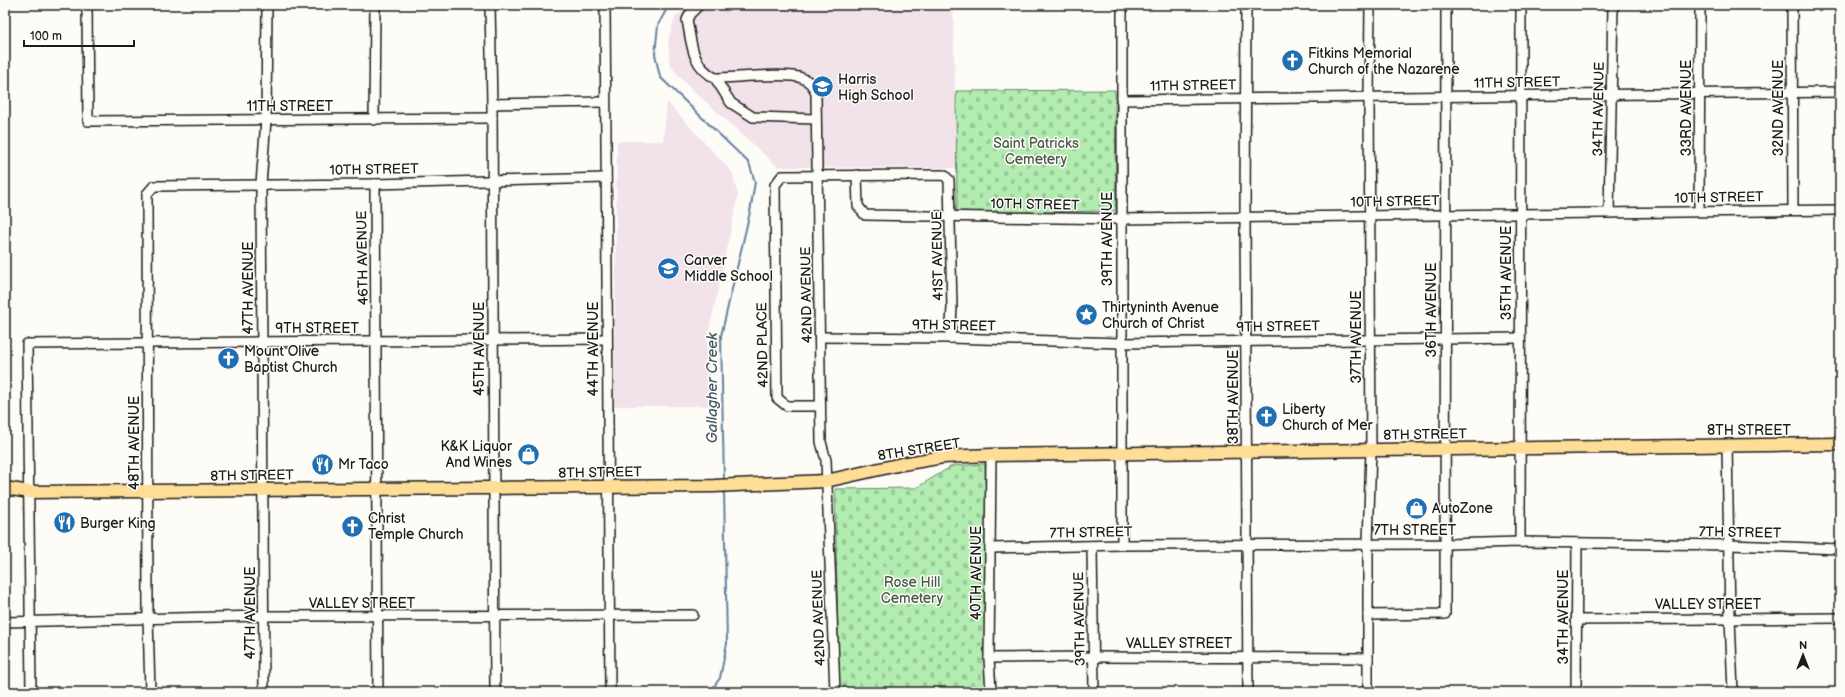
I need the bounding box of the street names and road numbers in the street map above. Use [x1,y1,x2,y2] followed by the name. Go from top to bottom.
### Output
[1678,60,1695,156] street label: 33RD AVENUE
[1770,60,1787,156] street label: 32ND AVENUE
[1589,61,1608,157] street label: 34TH AVENUE
[1474,73,1561,92] street label: 11TH STREET
[1150,76,1237,95] street label: 11TH STREET
[247,98,334,115] street label: 11TH STREET
[329,160,419,179] street label: 10TH STREET
[1674,188,1764,207] street label: 10TH STREET
[1099,192,1116,286] street label: 39TH AVENUE
[1350,192,1440,211] street label: 10TH STREET
[990,195,1080,214] street label: 10TH STREET
[353,210,372,306] street label: 46TH AVENUE
[928,211,947,301] street label: 41ST AVENUE
[1498,226,1515,320] street label: 35TH AVENUE
[240,241,257,335] street label: 47TH AVENUE
[797,247,816,343] street label: 42ND AVENUE
[1423,263,1440,357] street label: 36TH AVENUE
[1348,290,1365,384] street label: 37TH AVENUE
[471,302,488,396] street label: 45TH AVENUE
[585,302,602,396] street label: 44TH AVENUE
[753,302,772,388] street label: 42ND PLACE
[912,316,997,335] street label: 9TH STREET
[1236,317,1321,336] street label: 9TH STREET
[275,320,359,337] street label: 9TH STREET
[1225,350,1242,444] street label: 38TH AVENUE
[126,396,143,490] street label: 48TH AVENUE
[1707,422,1791,439] street label: 8TH STREET
[1383,425,1468,444] street label: 8TH STREET
[876,434,962,464] street label: 8TH STREET
[558,463,643,482] street label: 8TH STREET
[210,466,295,485] street label: 8TH STREET
[1374,522,1457,539] street label: 7TH STREET
[1050,523,1133,542] street label: 7TH STREET
[1699,523,1782,542] street label: 7TH STREET
[968,526,985,620] street label: 40TH AVENUE
[242,566,259,660] street label: 47TH AVENUE
[808,569,829,667] street label: 42ND AVENUE
[1555,570,1572,664] street label: 34TH AVENUE
[1070,572,1089,666] street label: 39TH AVENUE
[309,595,416,612] street label: VALLEY STREET
[1655,596,1762,613] street label: VALLEY STREET
[1126,635,1233,652] street label: VALLEY STREET

